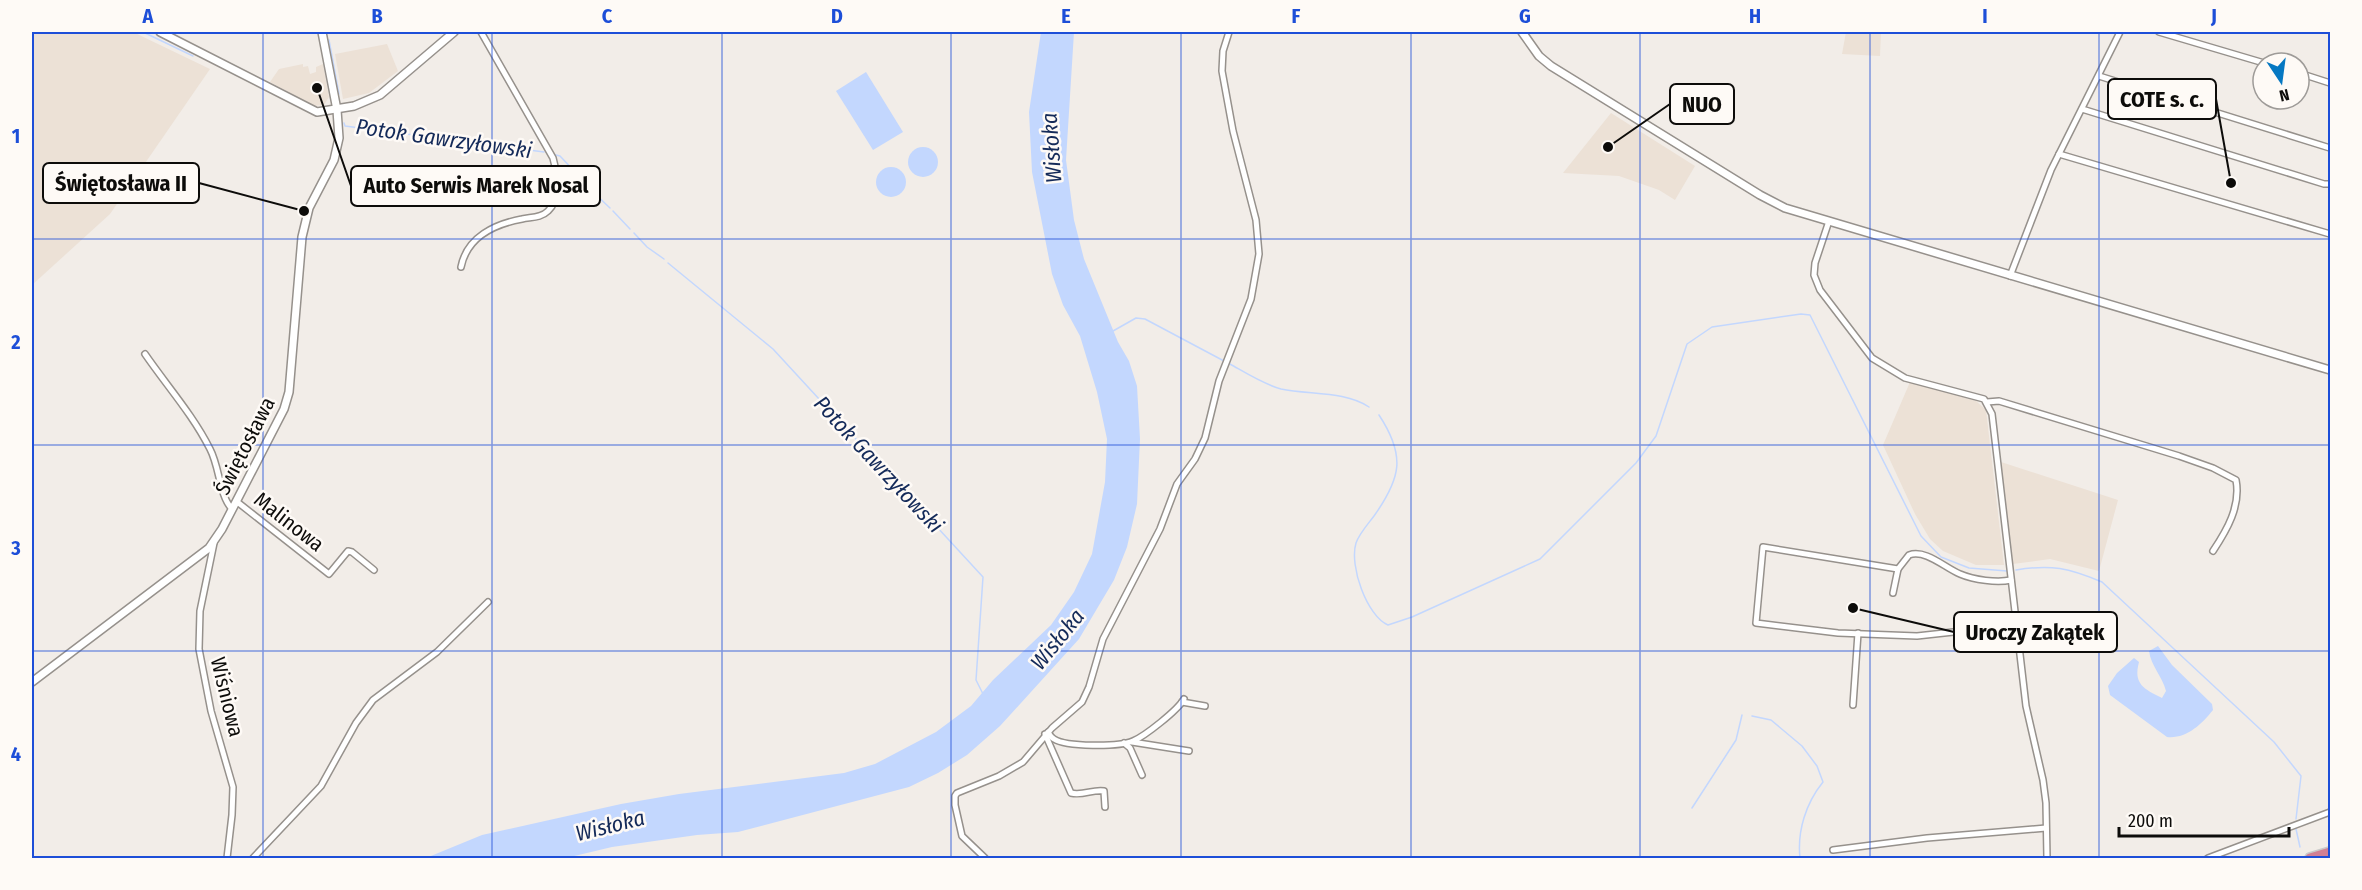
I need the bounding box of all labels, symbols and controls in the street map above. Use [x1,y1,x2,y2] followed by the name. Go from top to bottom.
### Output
[142,4,155,28] text: A
[371,4,383,28] text: B
[602,4,613,28] text: C
[831,4,843,28] text: D
[1061,4,1071,28] text: E
[1292,4,1301,28] text: F
[1519,4,1531,28] text: G
[1749,4,1761,28] text: H
[1982,4,1988,28] text: I
[2210,4,2217,28] text: J
[2251,51,2311,111] north arrow
[2108,79,2216,119] callout: COTE s. c.
[1670,84,1734,124] callout: NUO
[2277,85,2291,105] text: N
[2120,86,2204,113] text: COTE s. c.
[1682,91,1722,118] text: NUO
[1036,112,1067,184] water label: Wisłoka
[354,113,534,164] water label: Potok Gawrzyłowski
[12,124,20,148] text: 1
[43,163,199,203] callout: Świętosława II
[351,166,600,206] callout: Auto Serwis Marek Nosal
[55,170,187,197] text: Świętosława II
[363,172,589,199] text: Auto Serwis Marek Nosal
[10,330,21,354] text: 2
[808,390,949,539] water label: Potok Gawrzyłowski
[209,393,281,499] street label: Świętosława
[249,487,329,557] street label: Malinowa
[10,536,21,560] text: 3
[1025,603,1090,675] water label: Wisłoka
[1954,612,2117,652] callout: Uroczy Zakątek
[1966,619,2105,646] text: Uroczy Zakątek
[205,654,249,740] street label: Wiśniowa
[11,742,21,766] text: 4
[2119,800,2288,838] scale bar
[573,804,648,847] water label: Wisłoka
[2128,810,2173,832] text: 200 m

